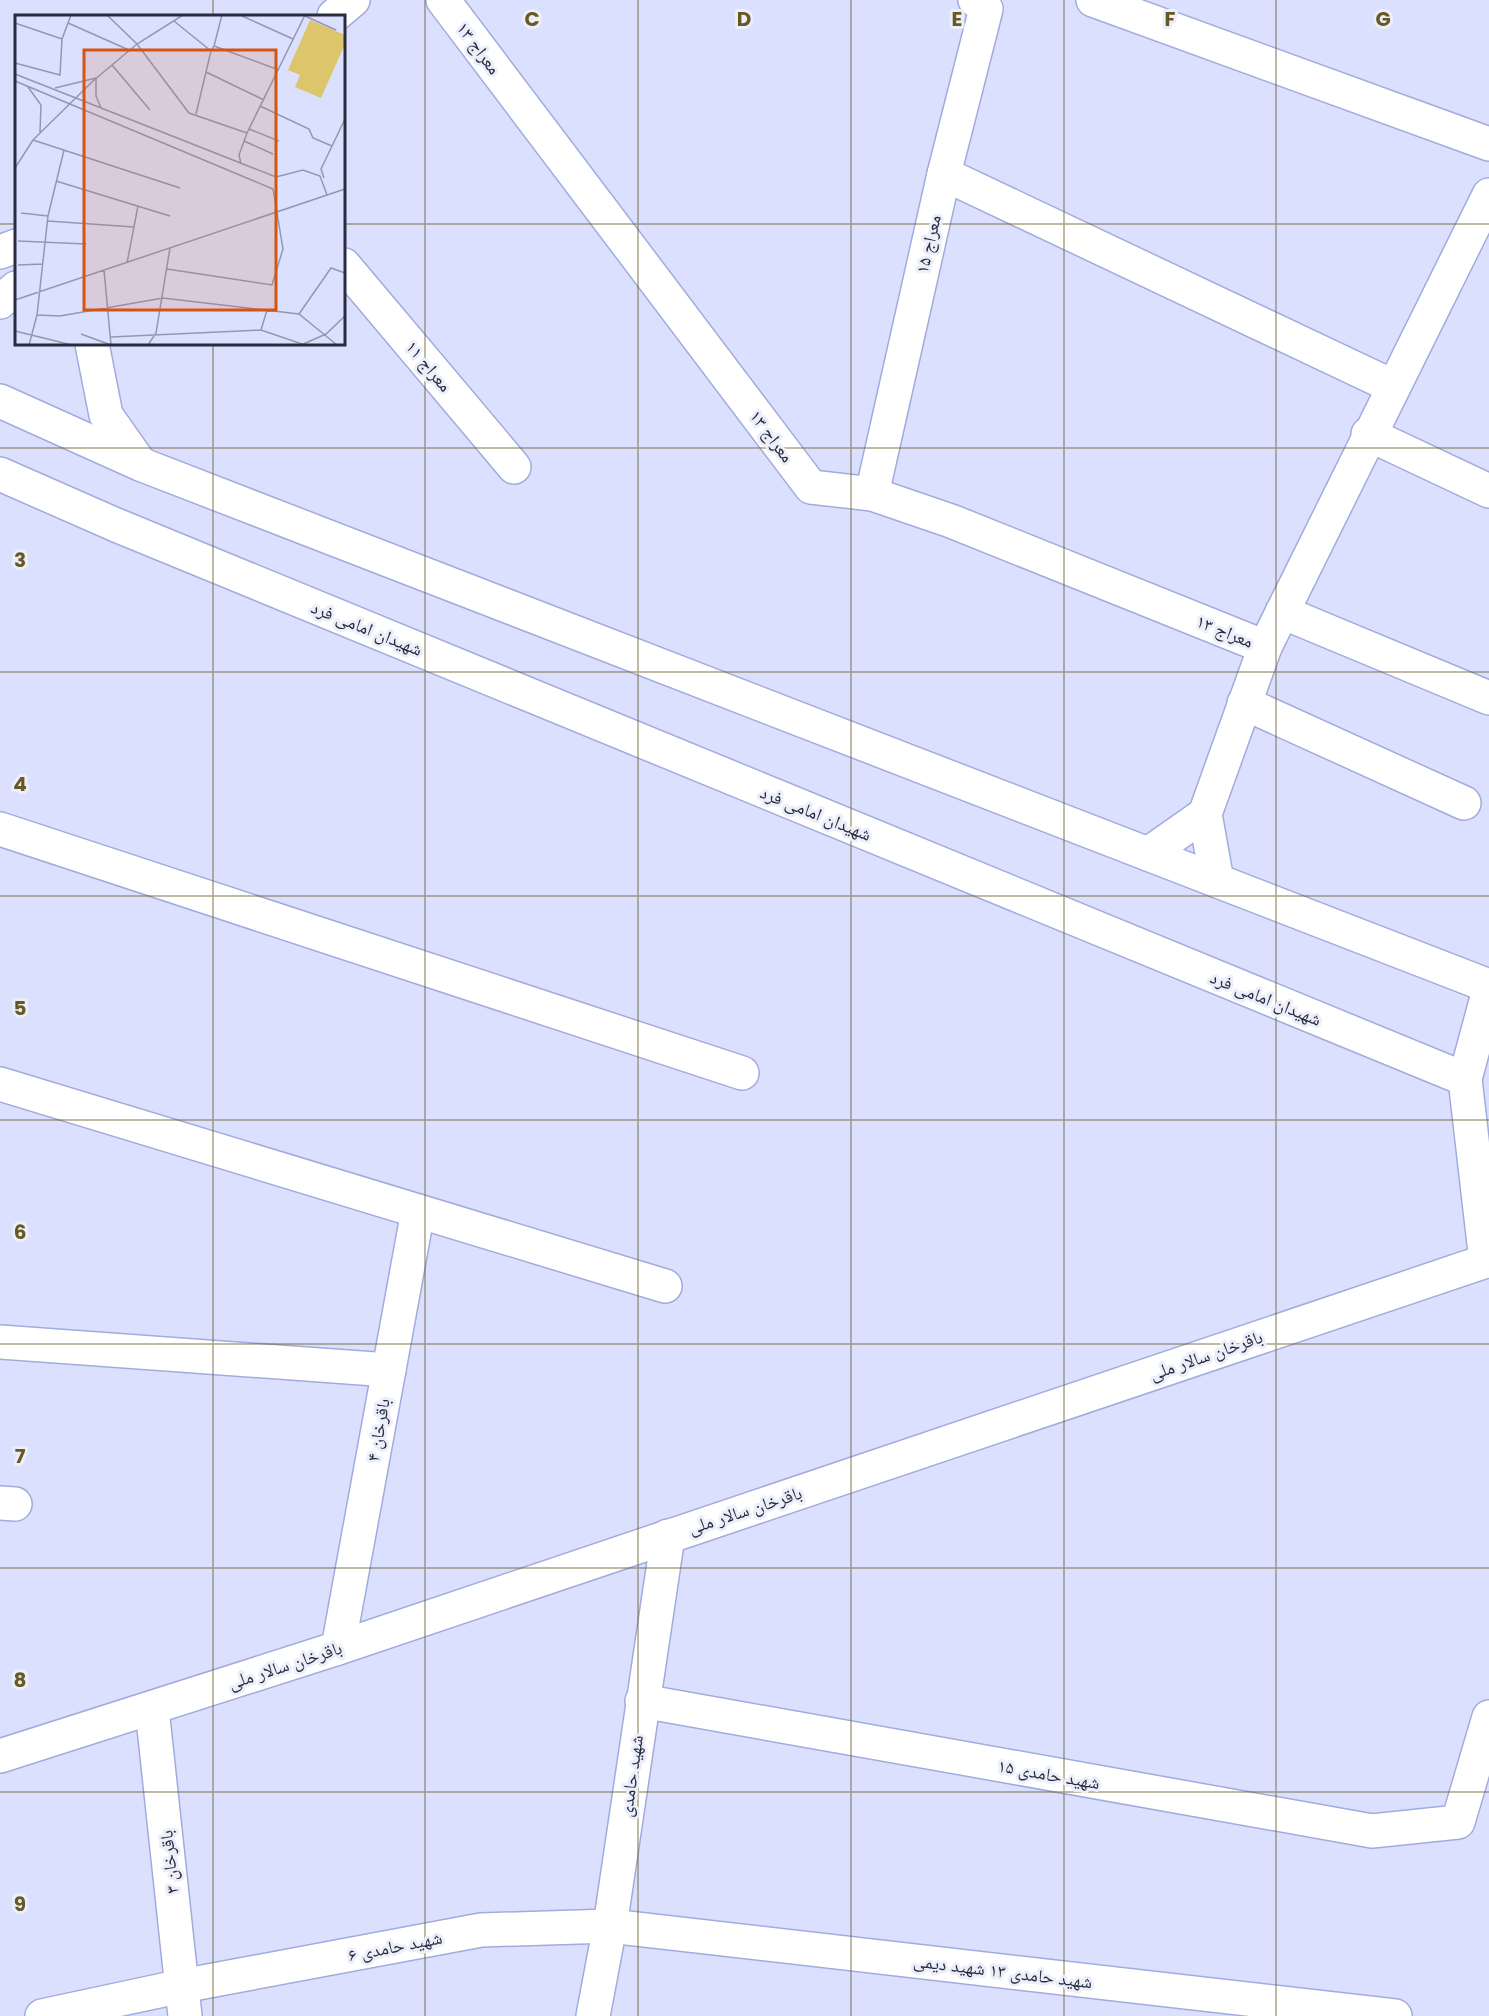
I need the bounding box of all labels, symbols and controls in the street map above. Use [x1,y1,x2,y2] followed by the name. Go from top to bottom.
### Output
[524,5,540,33] text: C
[737,5,751,33] text: D
[952,5,962,33] text: E
[1165,5,1176,33] text: F
[1375,5,1391,33] text: G
[15,15,345,345] inset map
[451,17,507,79] street label: معراج ۱۳
[909,212,947,276] street label: معراج ۱۵
[400,335,458,397] street label: معراج ۱۱
[744,405,800,467] street label: معراج ۱۳
[14,546,26,574] text: 3
[308,594,426,662] street label: شهیدان امامی فرد
[1193,608,1257,654] street label: معراج ۱۳
[13,770,27,798] text: 4
[757,779,875,847] street label: شهیدان امامی فرد
[1207,964,1325,1032] street label: شهیدان امامی فرد
[14,994,27,1022] text: 5
[14,1218,26,1246] text: 6
[1146,1324,1266,1386] street label: باقرخان سالار ملی
[360,1396,396,1464] street label: باقرخان ۴
[15,1442,26,1470] text: 7
[685,1480,805,1540] street label: باقرخان سالار ملی
[225,1635,345,1695] street label: باقرخان سالار ملی
[14,1666,26,1694] text: 8
[613,1733,649,1819] street label: شهید حامدی
[996,1753,1102,1795] street label: شهید حامدی ۱۵
[153,1829,185,1895] street label: باقرخان ۳
[14,1890,26,1918] text: 9
[346,1925,444,1967] street label: شهید حامدی ۶
[912,1948,1094,1994] street label: شهید حامدی ۱۳ شهید دیمی

